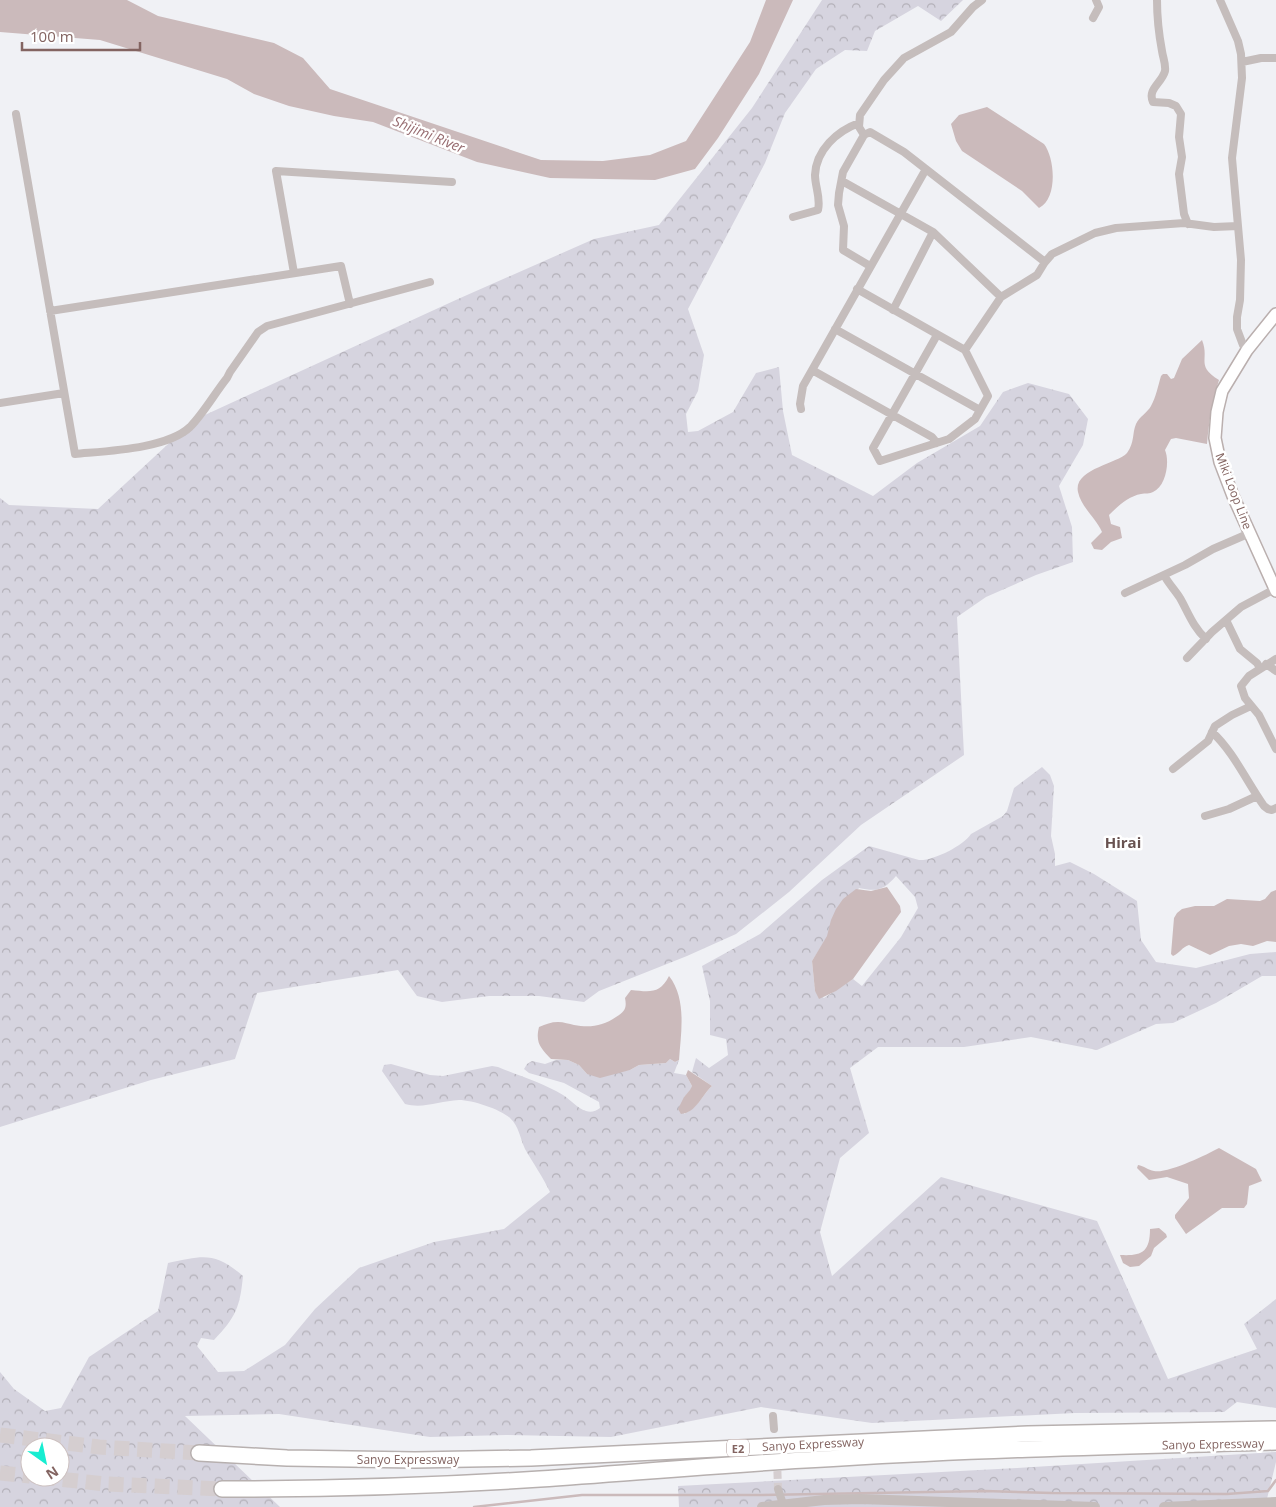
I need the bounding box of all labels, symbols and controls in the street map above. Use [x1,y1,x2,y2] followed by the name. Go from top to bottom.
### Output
[22,20,140,52] scale bar
[30,26,74,46] text: 100 m
[390,111,468,157] water label: Shijimi River
[1212,450,1257,532] street label: Miki Loop Line
[1105,832,1141,852] district label: Hirai
[761,1433,866,1455] street label: Sanyo Expressway
[1162,1435,1265,1453] street label: Sanyo Expressway
[20,1437,70,1487] north arrow
[727,1440,749,1456] road number: E2
[357,1451,460,1468] street label: Sanyo Expressway
[42,1462,62,1484] text: N

